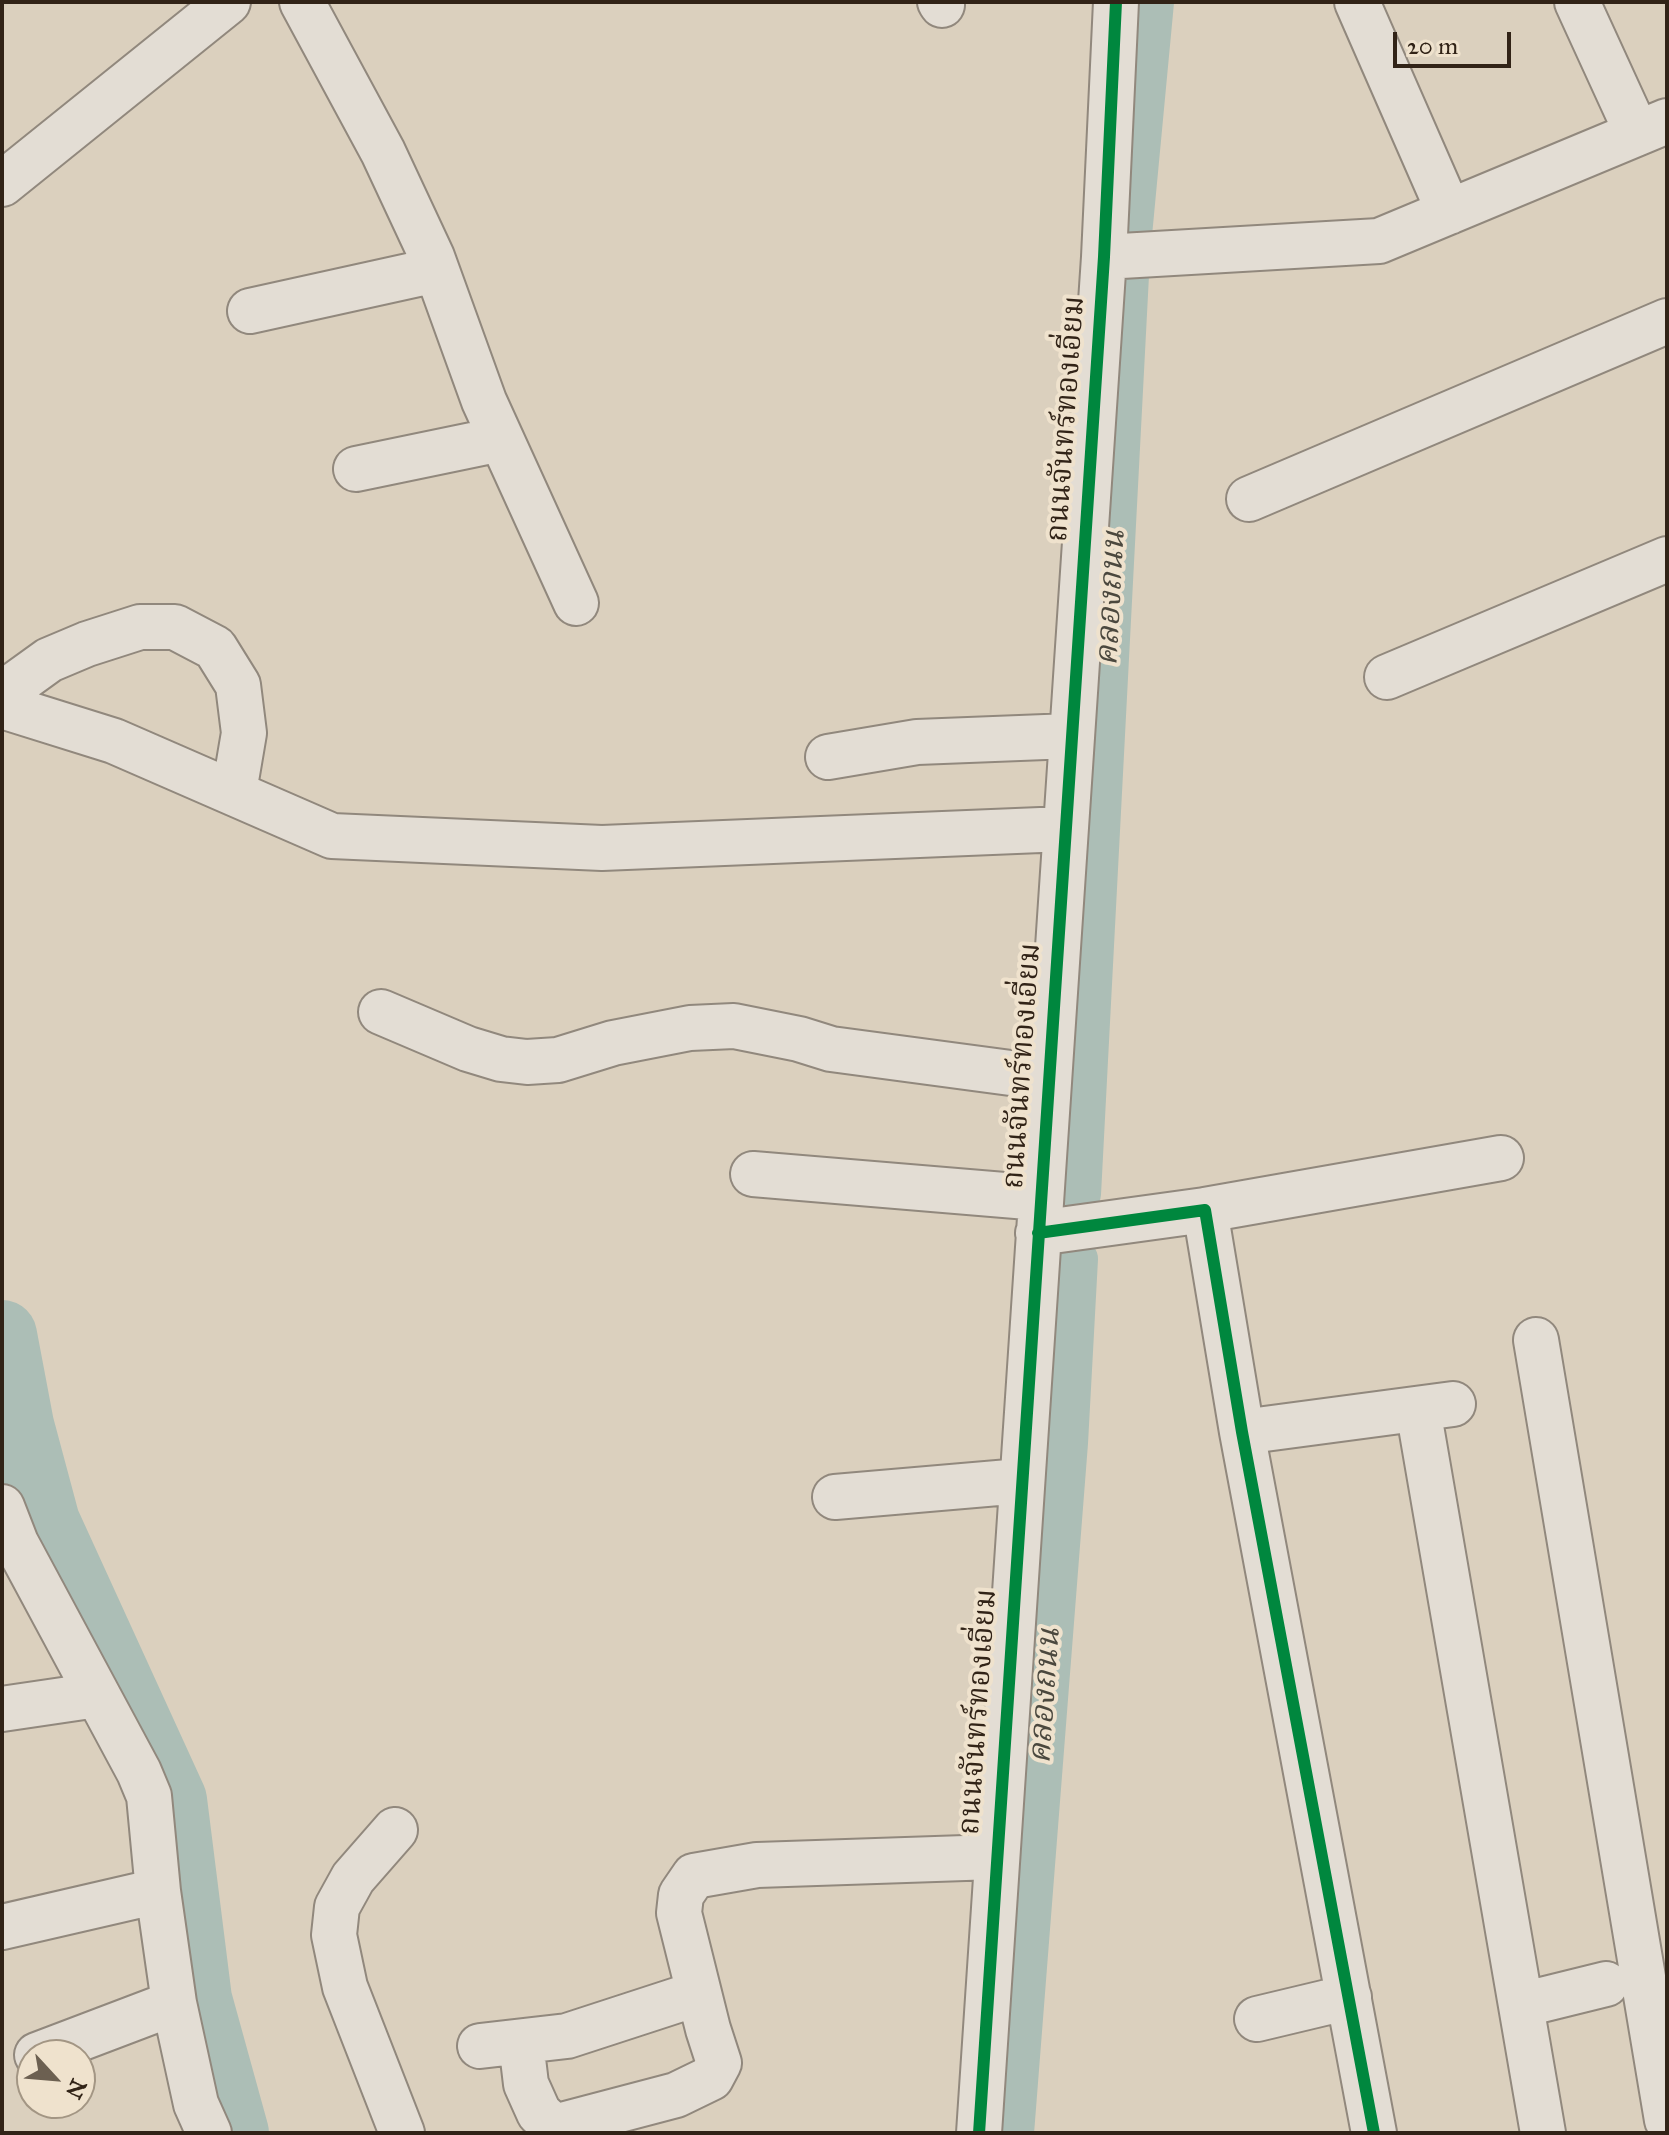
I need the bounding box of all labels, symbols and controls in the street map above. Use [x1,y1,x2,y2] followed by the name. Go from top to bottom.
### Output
[1397,16,1515,66] scale bar
[1407,31,1458,61] text: 20 m
[1040,295,1094,543] street label: ถนนจันทร์ทองเอี่ยม
[1089,529,1135,667] water label: คลองถนน
[996,942,1050,1190] street label: ถนนจันทร์ทองเอี่ยม
[952,1588,1006,1836] street label: ถนนจันทร์ทองเอี่ยม
[1022,1627,1070,1765] water label: คลองถนน
[16,2039,96,2119] north arrow
[60,2075,92,2103] text: N

